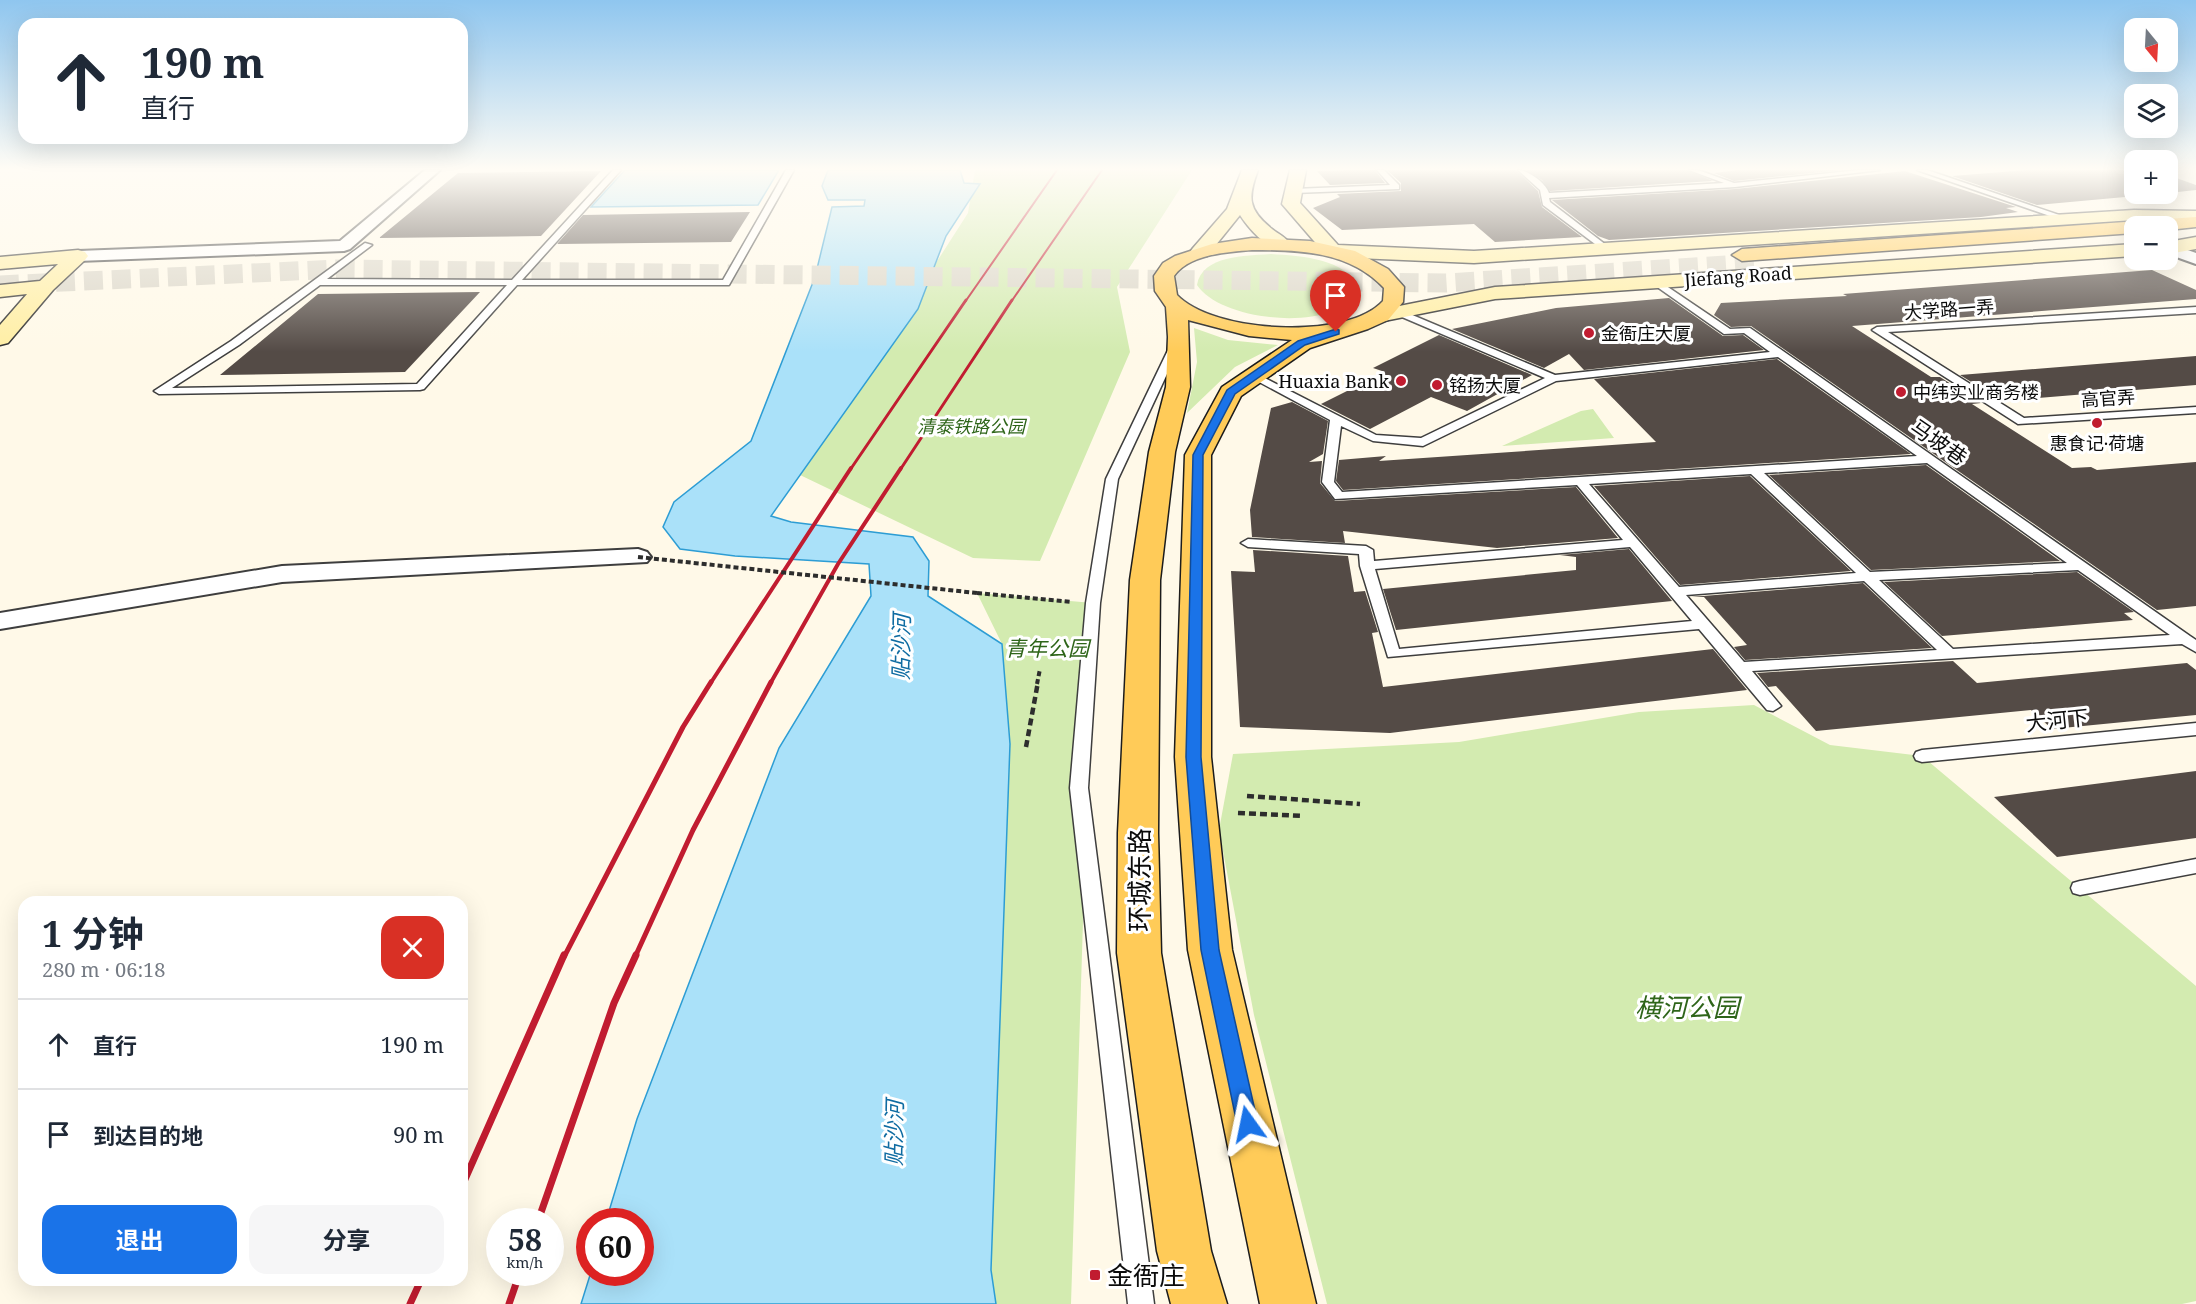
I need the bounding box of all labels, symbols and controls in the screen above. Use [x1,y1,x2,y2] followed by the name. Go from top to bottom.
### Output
[2124,18,2178,72] north arrow
[2124,18,2178,270] map controls
[141,33,265,90] text: 190 m
[42,42,120,120] icon: ahead
[2124,84,2178,138] button: layers
[141,89,195,126] text: 直行
[2124,150,2178,204] button: +
[2124,216,2178,270] button: −
[1682,260,1793,292] street label: Jiefang Road
[1310,270,1361,332] pin
[1319,279,1352,312] icon: arrive
[1903,294,1995,324] street label: 大学路一弄
[1601,321,1691,345] place label: 金衙庄大厦
[1582,326,1596,340] marker: 金衙庄大厦
[1278,369,1389,393] place label: Huaxia Bank
[1449,373,1521,397] place label: 铭扬大厦
[1394,374,1408,388] marker: Huaxia Bank
[1430,378,1444,392] marker: 铭扬大厦
[1913,380,2039,404] place label: 中纬实业商务楼
[2080,384,2136,412] street label: 高官弄
[1894,385,1908,399] marker: 中纬实业商务楼
[1905,412,1973,472] street label: 马坡巷
[917,414,1028,438] park label: 清泰铁路公园
[2090,416,2104,430] marker: 惠食记·荷塘
[2050,431,2144,455] place label: 惠食记·荷塘
[884,610,916,680] water label: 贴沙河
[1005,634,1092,662] park label: 青年公园
[2024,703,2090,737] street label: 大河下
[1121,828,1157,932] street label: 环城东路
[42,909,144,958] text: 1 分钟
[381,916,444,979] button: close
[42,956,165,983] text: 280 m · 06:18
[1635,989,1743,1025] park label: 横河公园
[42,1028,75,1061] icon: ahead
[381,1029,444,1059] text: 190 m
[93,1030,137,1060] text: 直行
[1216,1092,1280,1156] position arrow
[877,1096,909,1166] water label: 贴沙河
[42,1118,75,1151] icon: arrive
[393,1119,444,1149] text: 90 m
[93,1120,203,1150] text: 到达目的地
[42,1205,237,1274] button: 退出
[249,1205,444,1274] button: 分享
[576,1208,654,1286] speed limit sign: 60
[508,1219,542,1260] text: 58
[507,1252,543,1272] text: km/h
[1107,1257,1185,1293] place label: 金衙庄
[1088,1268,1102,1282] marker: 金衙庄

